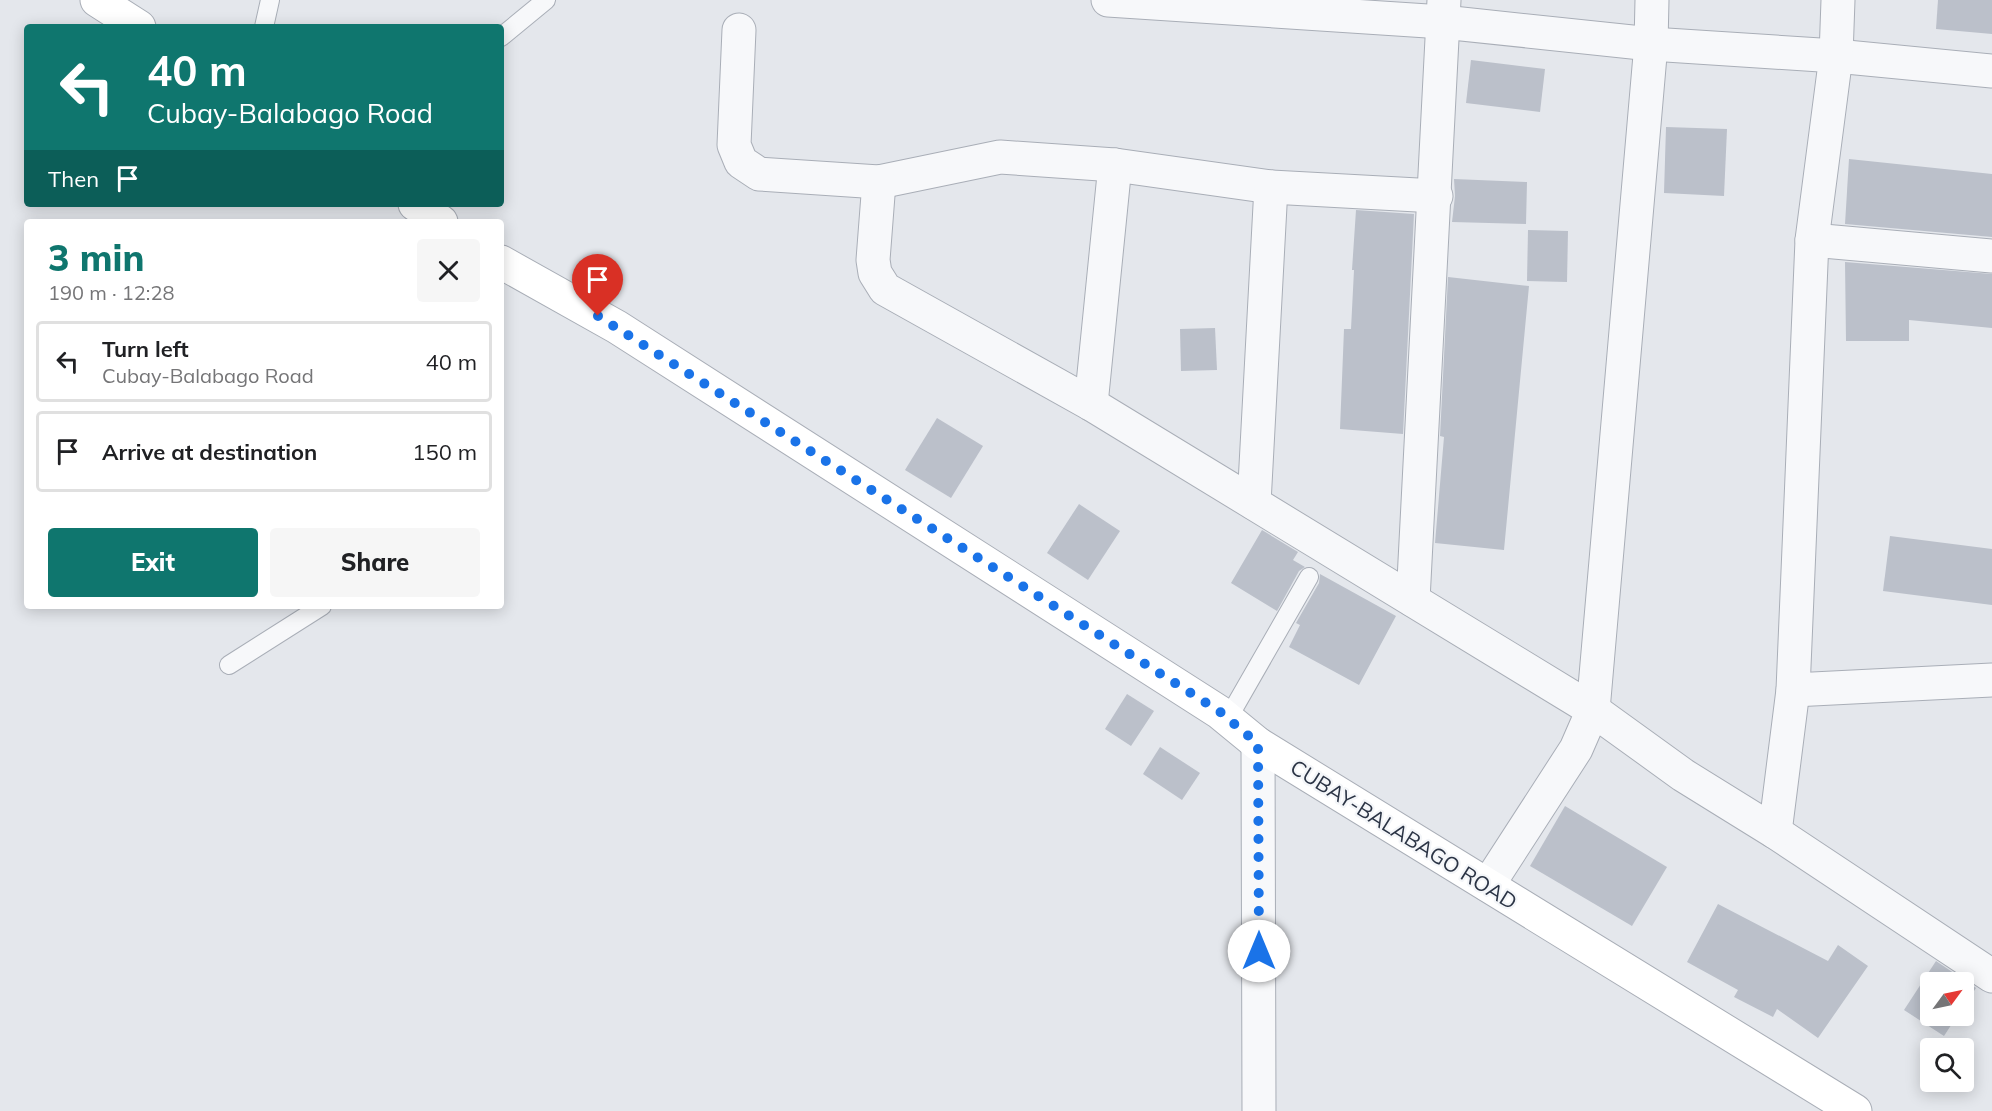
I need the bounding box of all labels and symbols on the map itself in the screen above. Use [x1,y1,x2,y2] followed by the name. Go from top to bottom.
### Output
[572,254,623,316] pin
[1286,753,1522,915] street label: CUBAY-BALABAGO ROAD
[1227,919,1291,983] position arrow
[1920,972,1974,1026] north arrow

